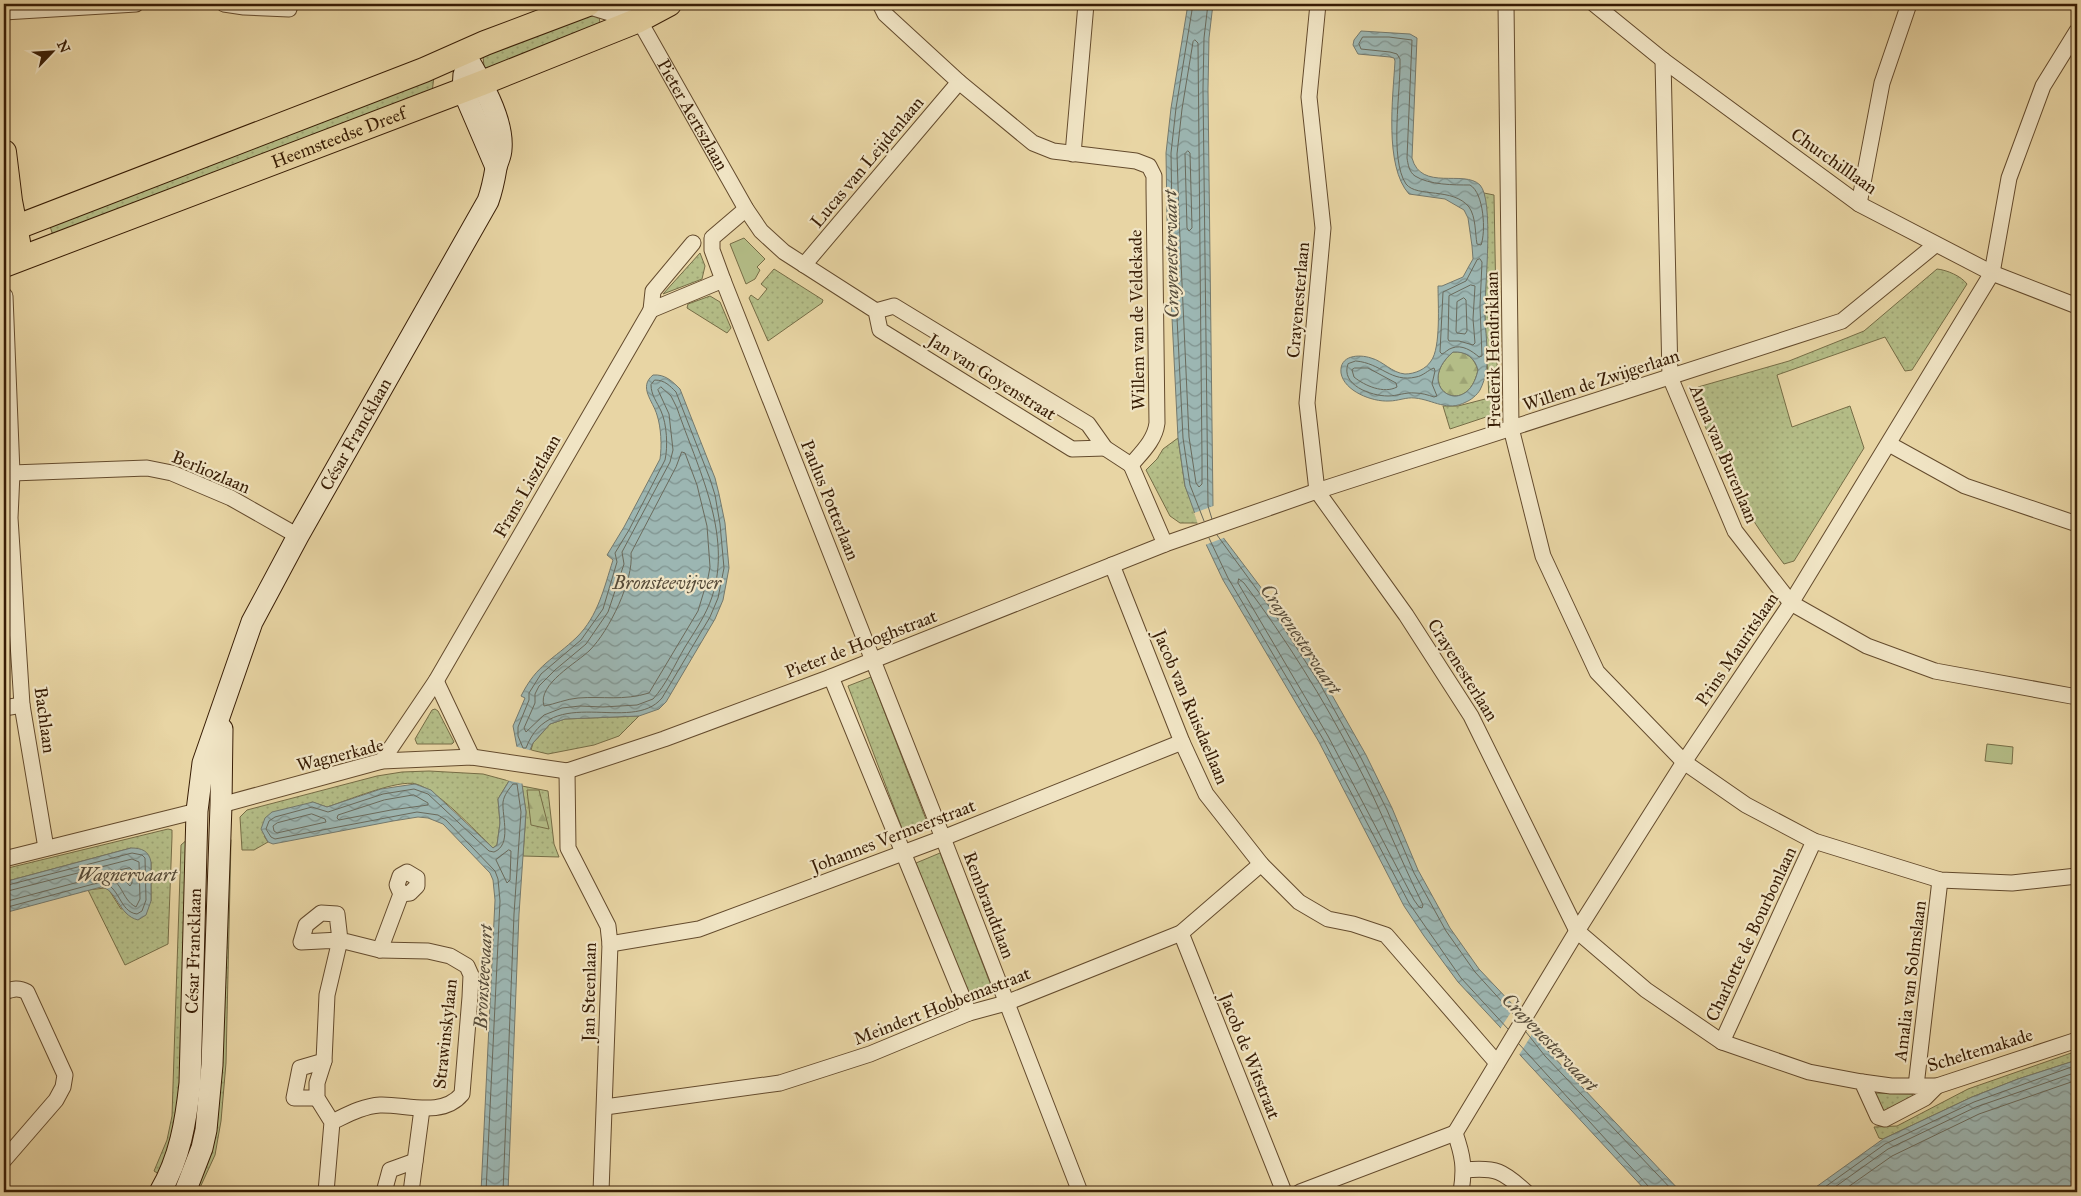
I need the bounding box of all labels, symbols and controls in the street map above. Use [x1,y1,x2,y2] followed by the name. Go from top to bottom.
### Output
[28,28,78,78] north arrow
[53,38,74,56] text: N
[652,55,733,175] street label: Pieter Aertszlaan
[806,92,928,232] street label: Lucas van Leijdenlaan
[268,101,412,173] street label: Heemsteedse Dreef
[1787,123,1882,199] street label: Churchilllaan
[1158,189,1184,318] water label: Crayenestervaart
[1124,229,1150,411] street label: Willem van de Veldekade
[1282,241,1314,359] street label: Crayenesterlaan
[1481,271,1505,429] street label: Frederik Hendriklaan
[922,328,1061,426] street label: Jan van Goyenstraat
[1520,344,1683,417] street label: Willem de Zwijgerlaan
[315,374,396,495] street label: César Francklaan
[1685,381,1763,527] street label: Anna van Burenlaan
[489,430,565,541] street label: Frans Lisztlaan
[796,437,864,564] street label: Paulus Potterlaan
[168,446,254,498] street label: Berliozlaan
[612,571,722,594] water label: Bronsteevijver
[1256,579,1347,700] water label: Crayenestervaart
[1691,588,1783,710] street label: Prins Mauritslaan
[782,605,941,684] street label: Pieter de Hooghstraat
[1423,615,1503,725] street label: Crayenesterlaan
[1147,624,1234,788] street label: Jacob van Ruisdaellaan
[29,685,61,755] street label: Bachlaan
[294,734,386,777] street label: Wagnerkade
[806,794,979,879] street label: Johannes Vermeerstraat
[1701,843,1801,1025] street label: Charlotte de Bourbonlaan
[958,848,1020,962] street label: Rembrandtlaan
[77,863,178,886] water label: Wagnervaart
[181,888,206,1014] street label: César Francklaan
[1889,899,1931,1064] street label: Amalia van Solmslaan
[469,923,497,1031] water label: Bronsteevaart
[577,942,602,1044] street label: Jan Steenlaan
[850,962,1034,1050] street label: Meindert Hobbemastraat
[428,978,462,1090] street label: Strawinskylaan
[1213,988,1286,1123] street label: Jacob de Witstraat
[1497,988,1604,1097] water label: Crayenestervaart
[1925,1024,2035,1076] street label: Scheltemakade

